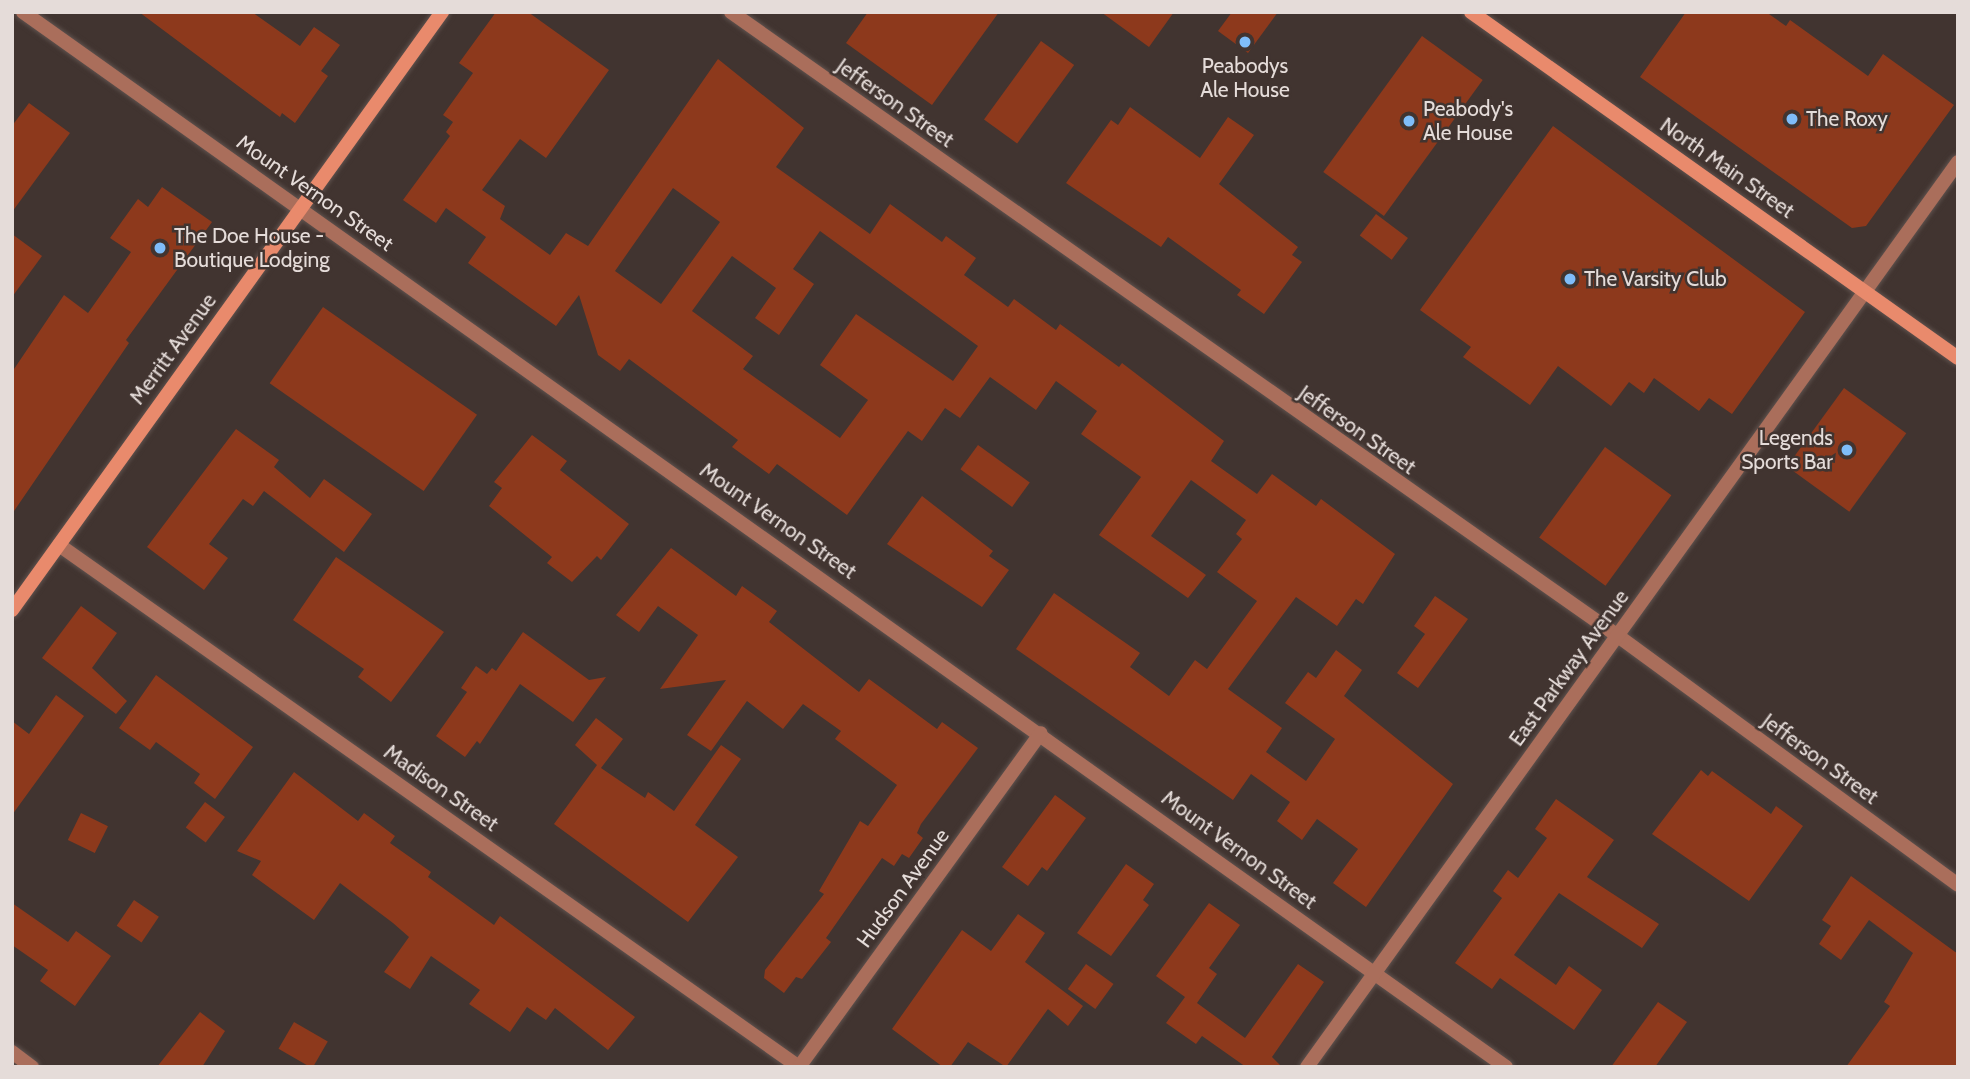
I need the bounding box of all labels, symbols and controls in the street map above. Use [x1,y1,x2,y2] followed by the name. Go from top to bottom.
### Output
[1237,34,1253,50] marker: Peabodys Ale House
[831,53,959,153] street label: Jefferson Street
[1200,53,1290,103] place label: Peabodys Ale House
[1423,96,1513,146] place label: Peabody's Ale House
[1806,106,1888,132] place label: The Roxy
[1784,111,1800,127] marker: The Roxy
[1655,112,1799,224] street label: North Main Street
[1401,113,1417,129] marker: Peabody's Ale House
[232,130,398,256] street label: Mount Vernon Street
[174,223,330,273] place label: The Doe House - Boutique Lodging
[152,240,168,256] marker: The Doe House - Boutique Lodging
[1584,266,1727,292] place label: The Varsity Club
[1562,271,1578,287] marker: The Varsity Club
[124,289,222,409] street label: Merritt Avenue
[1293,380,1421,480] street label: Jefferson Street
[1741,425,1833,475] place label: Legends Sports Bar
[1839,442,1855,458] marker: Legends Sports Bar
[695,458,861,584] street label: Mount Vernon Street
[1504,585,1634,751] street label: East Parkway Avenue
[1757,708,1883,810] street label: Jefferson Street
[379,739,503,837] street label: Madison Street
[1157,785,1321,915] street label: Mount Vernon Street
[851,824,955,952] street label: Hudson Avenue

